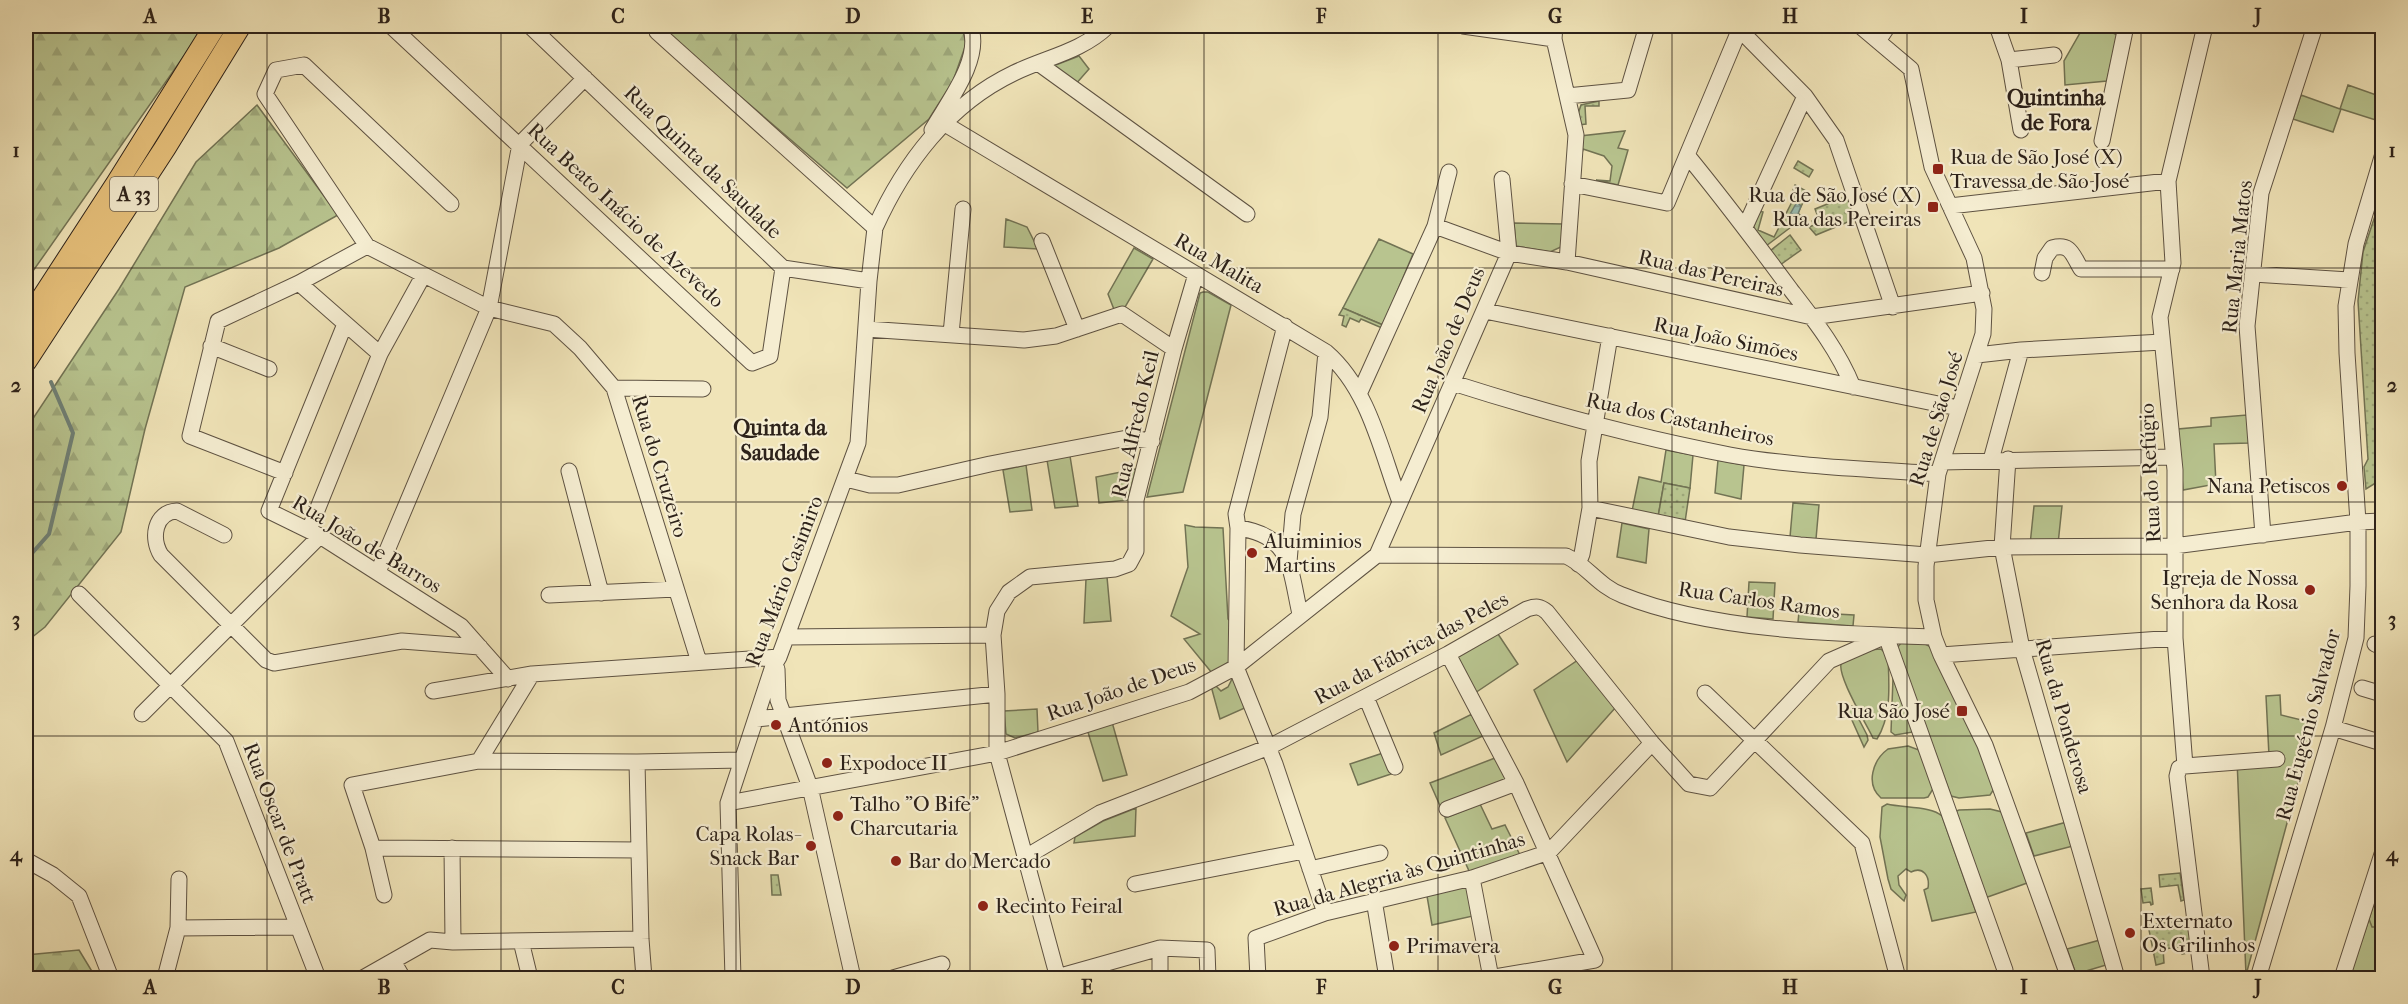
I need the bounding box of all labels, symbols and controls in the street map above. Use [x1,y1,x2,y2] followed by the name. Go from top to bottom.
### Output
[142,5,158,28] text: A
[377,5,391,28] text: B
[611,5,625,28] text: C
[845,5,861,28] text: D
[1081,5,1093,28] text: E
[1315,5,1327,28] text: F
[1548,5,1562,28] text: G
[1782,5,1798,28] text: H
[2020,5,2028,28] text: I
[2252,5,2262,28] text: J
[619,80,787,244] street label: Rua Quinta da Saudade
[2007,85,2106,136] district label: Quintinha de Fora
[523,118,729,312] street label: Rua Beato Inácio de Azevedo
[12,139,20,162] text: 1
[2388,139,2396,162] text: 1
[1950,145,2129,193] place label: Rua de São José (X) Travessa de São José
[1931,162,1945,176] marker: Rua de São José (X) Travessa de São José
[110,177,158,211] road number: A 33
[2217,179,2257,335] street label: Rua Maria Matos
[1748,183,1921,231] place label: Rua de São José (X) Rua das Pereiras
[1926,200,1940,214] marker: Rua de São José (X) Rua das Pereiras
[1170,228,1268,298] street label: Rua Malita
[1636,245,1786,301] street label: Rua das Pereiras
[1406,263,1490,417] street label: Rua João de Deus
[1652,312,1801,366] street label: Rua João Simões
[1106,348,1164,500] street label: Rua Alfredo Keil
[1904,349,1968,489] street label: Rua de São José
[11,374,21,397] text: 2
[2387,374,2397,397] text: 2
[1584,387,1777,451] street label: Rua dos Castanheiros
[627,392,693,540] street label: Rua do Cruzeiro
[2134,402,2166,544] street label: Rua do Refúgio
[733,415,828,466] district label: Quinta da Saudade
[2207,474,2330,498] place label: Nana Petiscos
[2335,479,2349,493] marker: Nana Petiscos
[288,490,446,598] street label: Rua João de Barros
[740,492,828,670] street label: Rua Mário Casimiro
[1263,529,1362,577] place label: Aluiminios Martins
[1245,546,1259,560] marker: Aluiminios Martins
[2151,566,2298,614] place label: Igreja de Nossa Senhora da Rosa
[1676,577,1842,623] street label: Rua Carlos Ramos
[2303,583,2317,597] marker: Igreja de Nossa Senhora da Rosa
[1310,586,1512,709] street label: Rua da Fábrica das Peles
[12,608,20,631] text: 3
[2388,608,2396,631] text: 3
[2271,626,2345,824] street label: Rua Eugénio Salvador
[2030,636,2098,797] street label: Rua da Ponderosa
[1043,652,1199,726] street label: Rua João de Deus
[1837,699,1950,723] place label: Rua São José
[1955,704,1969,718] marker: Rua São José
[787,713,869,737] place label: Antónios
[769,718,783,732] marker: Antónios
[238,739,322,907] street label: Rua Oscar de Pratt
[839,751,947,775] place label: Expodoce II
[820,756,834,770] marker: Expodoce II
[850,792,979,840] place label: Talho "O Bife" Charcutaria
[831,809,845,823] marker: Talho "O Bife" Charcutaria
[695,822,802,870] place label: Capa Rolas- Snack Bar
[1271,827,1528,921] street label: Rua da Alegria às Quintinhas
[804,839,818,853] marker: Capa Rolas- Snack Bar
[9,843,23,867] text: 4
[2385,843,2399,867] text: 4
[908,849,1051,873] place label: Bar do Mercado
[889,854,903,868] marker: Bar do Mercado
[995,894,1123,918] place label: Recinto Feiral
[976,899,990,913] marker: Recinto Feiral
[2142,909,2255,957] place label: Externato Os Grilinhos
[2123,926,2137,940] marker: Externato Os Grilinhos
[1406,934,1500,958] place label: Primavera
[1387,939,1401,953] marker: Primavera
[142,976,158,999] text: A
[377,976,391,999] text: B
[611,976,625,999] text: C
[845,976,861,999] text: D
[1081,976,1093,999] text: E
[1315,976,1327,999] text: F
[1548,976,1562,999] text: G
[1782,976,1798,999] text: H
[2020,976,2028,999] text: I
[2252,976,2262,999] text: J

